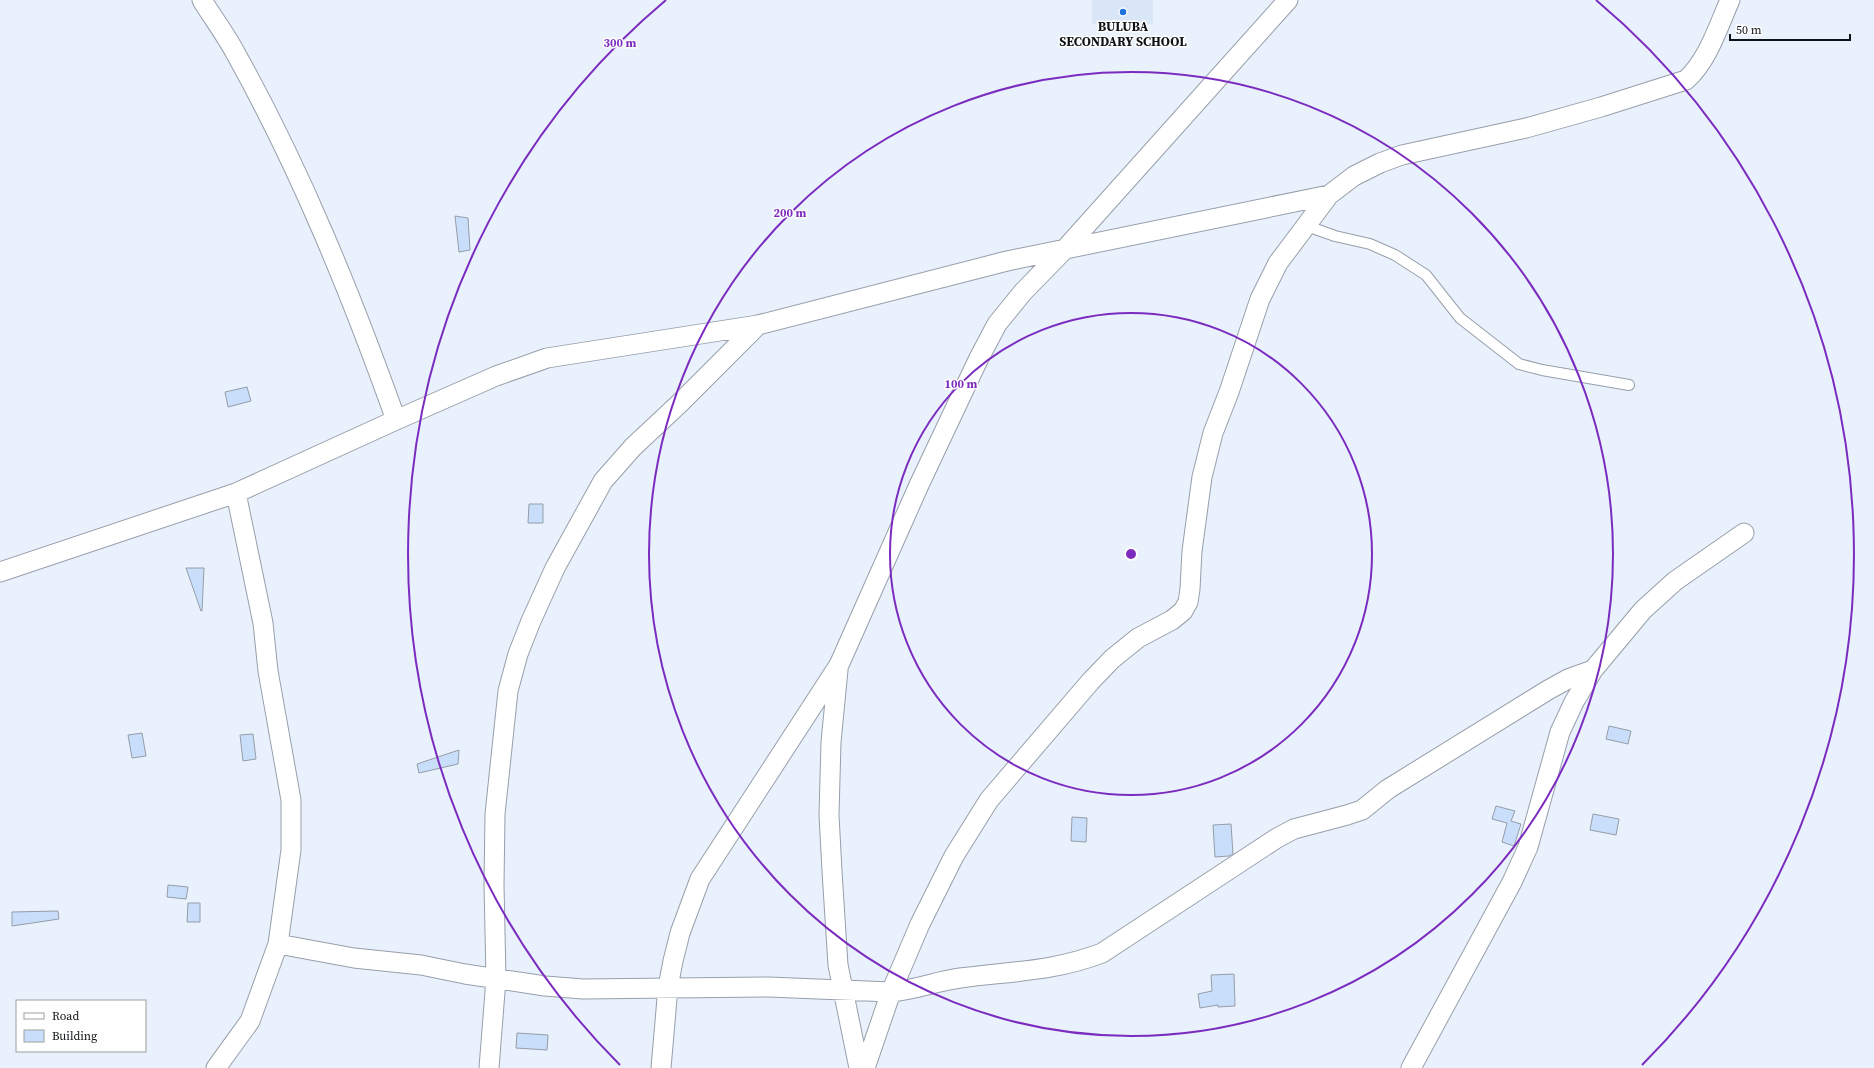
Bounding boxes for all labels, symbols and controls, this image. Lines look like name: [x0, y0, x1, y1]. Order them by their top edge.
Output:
marker: BULUBA SECONDARY SCHOOL: [1118, 7, 1128, 17]
scale bar: [1730, 16, 1850, 42]
place label: BULUBA SECONDARY SCHOOL: [1059, 18, 1187, 50]
text: 50 m: [1736, 22, 1762, 38]
text: 300 m: [604, 35, 637, 51]
text: 200 m: [774, 205, 807, 221]
text: 100 m: [945, 376, 978, 392]
centre of rings: [1124, 547, 1138, 561]
legend: [16, 1000, 146, 1052]
text: Road: [52, 1008, 79, 1024]
text: Building: [52, 1028, 97, 1044]

